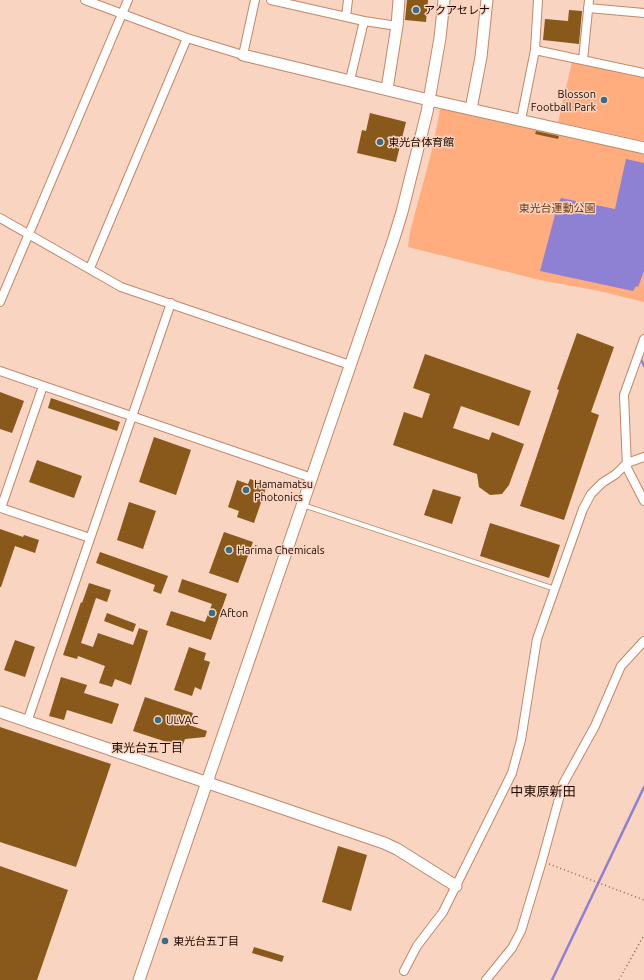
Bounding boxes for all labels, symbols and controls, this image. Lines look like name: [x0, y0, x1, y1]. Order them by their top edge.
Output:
place label: アクアセレナ: [424, 3, 490, 17]
marker: アクアセレナ: [411, 5, 421, 15]
place label: Blosson Football Park: [531, 87, 596, 113]
marker: Blosson Football Park: [599, 95, 609, 105]
place label: 東光台体育館: [388, 135, 454, 149]
marker: 東光台体育館: [375, 137, 385, 147]
park label: 東光台運動公園: [519, 201, 595, 215]
place label: Hamamatsu Photonics: [254, 477, 313, 503]
marker: Hamamatsu Photonics: [241, 485, 251, 495]
place label: Harima Chemicals: [237, 543, 324, 557]
marker: Harima Chemicals: [224, 545, 234, 555]
place label: Afton: [220, 606, 248, 620]
marker: Afton: [207, 608, 217, 618]
place label: ULVAC: [166, 713, 198, 727]
marker: ULVAC: [153, 715, 163, 725]
district label: 東光台五丁目: [111, 741, 183, 755]
district label: 中東原新田: [511, 784, 575, 800]
place label: 東光台五丁目: [173, 934, 239, 948]
marker: 東光台五丁目: [160, 936, 170, 946]

